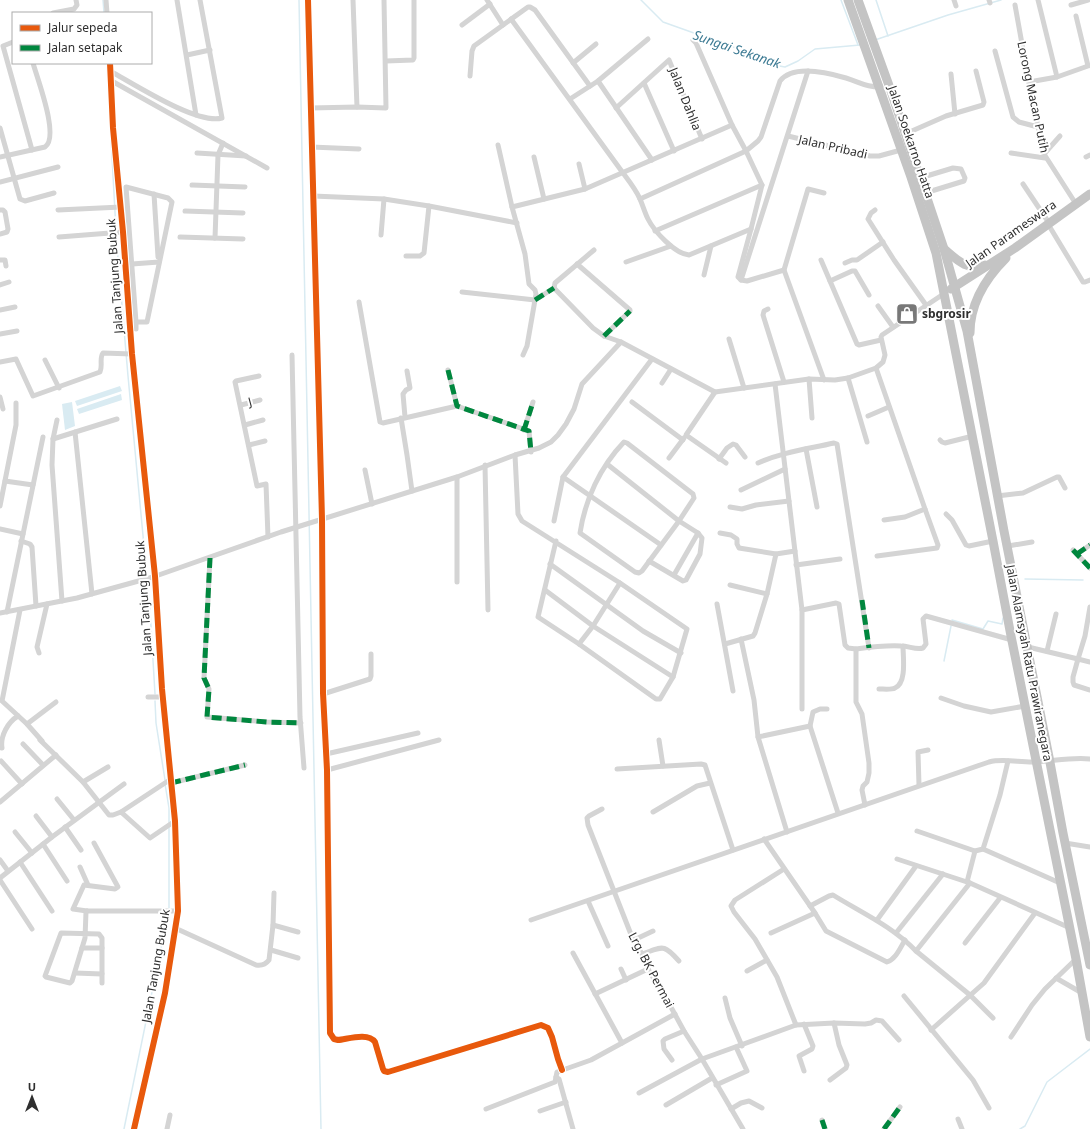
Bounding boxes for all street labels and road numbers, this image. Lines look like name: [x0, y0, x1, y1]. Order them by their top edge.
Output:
street label: Lorong Macan Putih: [1013, 40, 1054, 154]
street label: Jalan Dahlia: [665, 64, 706, 133]
street label: Jalan Soekarno Hatta: [884, 82, 939, 200]
street label: Jalan Pribadi: [796, 130, 869, 163]
street label: Jalan Parameswara: [961, 196, 1059, 272]
street label: Jalan Tanjung Bubuk: [102, 217, 127, 335]
street label: J: [245, 393, 254, 410]
street label: Jalan Tanjung Bubuk: [131, 539, 156, 657]
street label: Jalan Alamsyah Ratu Prawiranegara: [1002, 562, 1057, 763]
street label: Jalan Tanjung Bubuk: [137, 907, 174, 1025]
street label: Lrg. BK Permai: [624, 929, 678, 1011]

